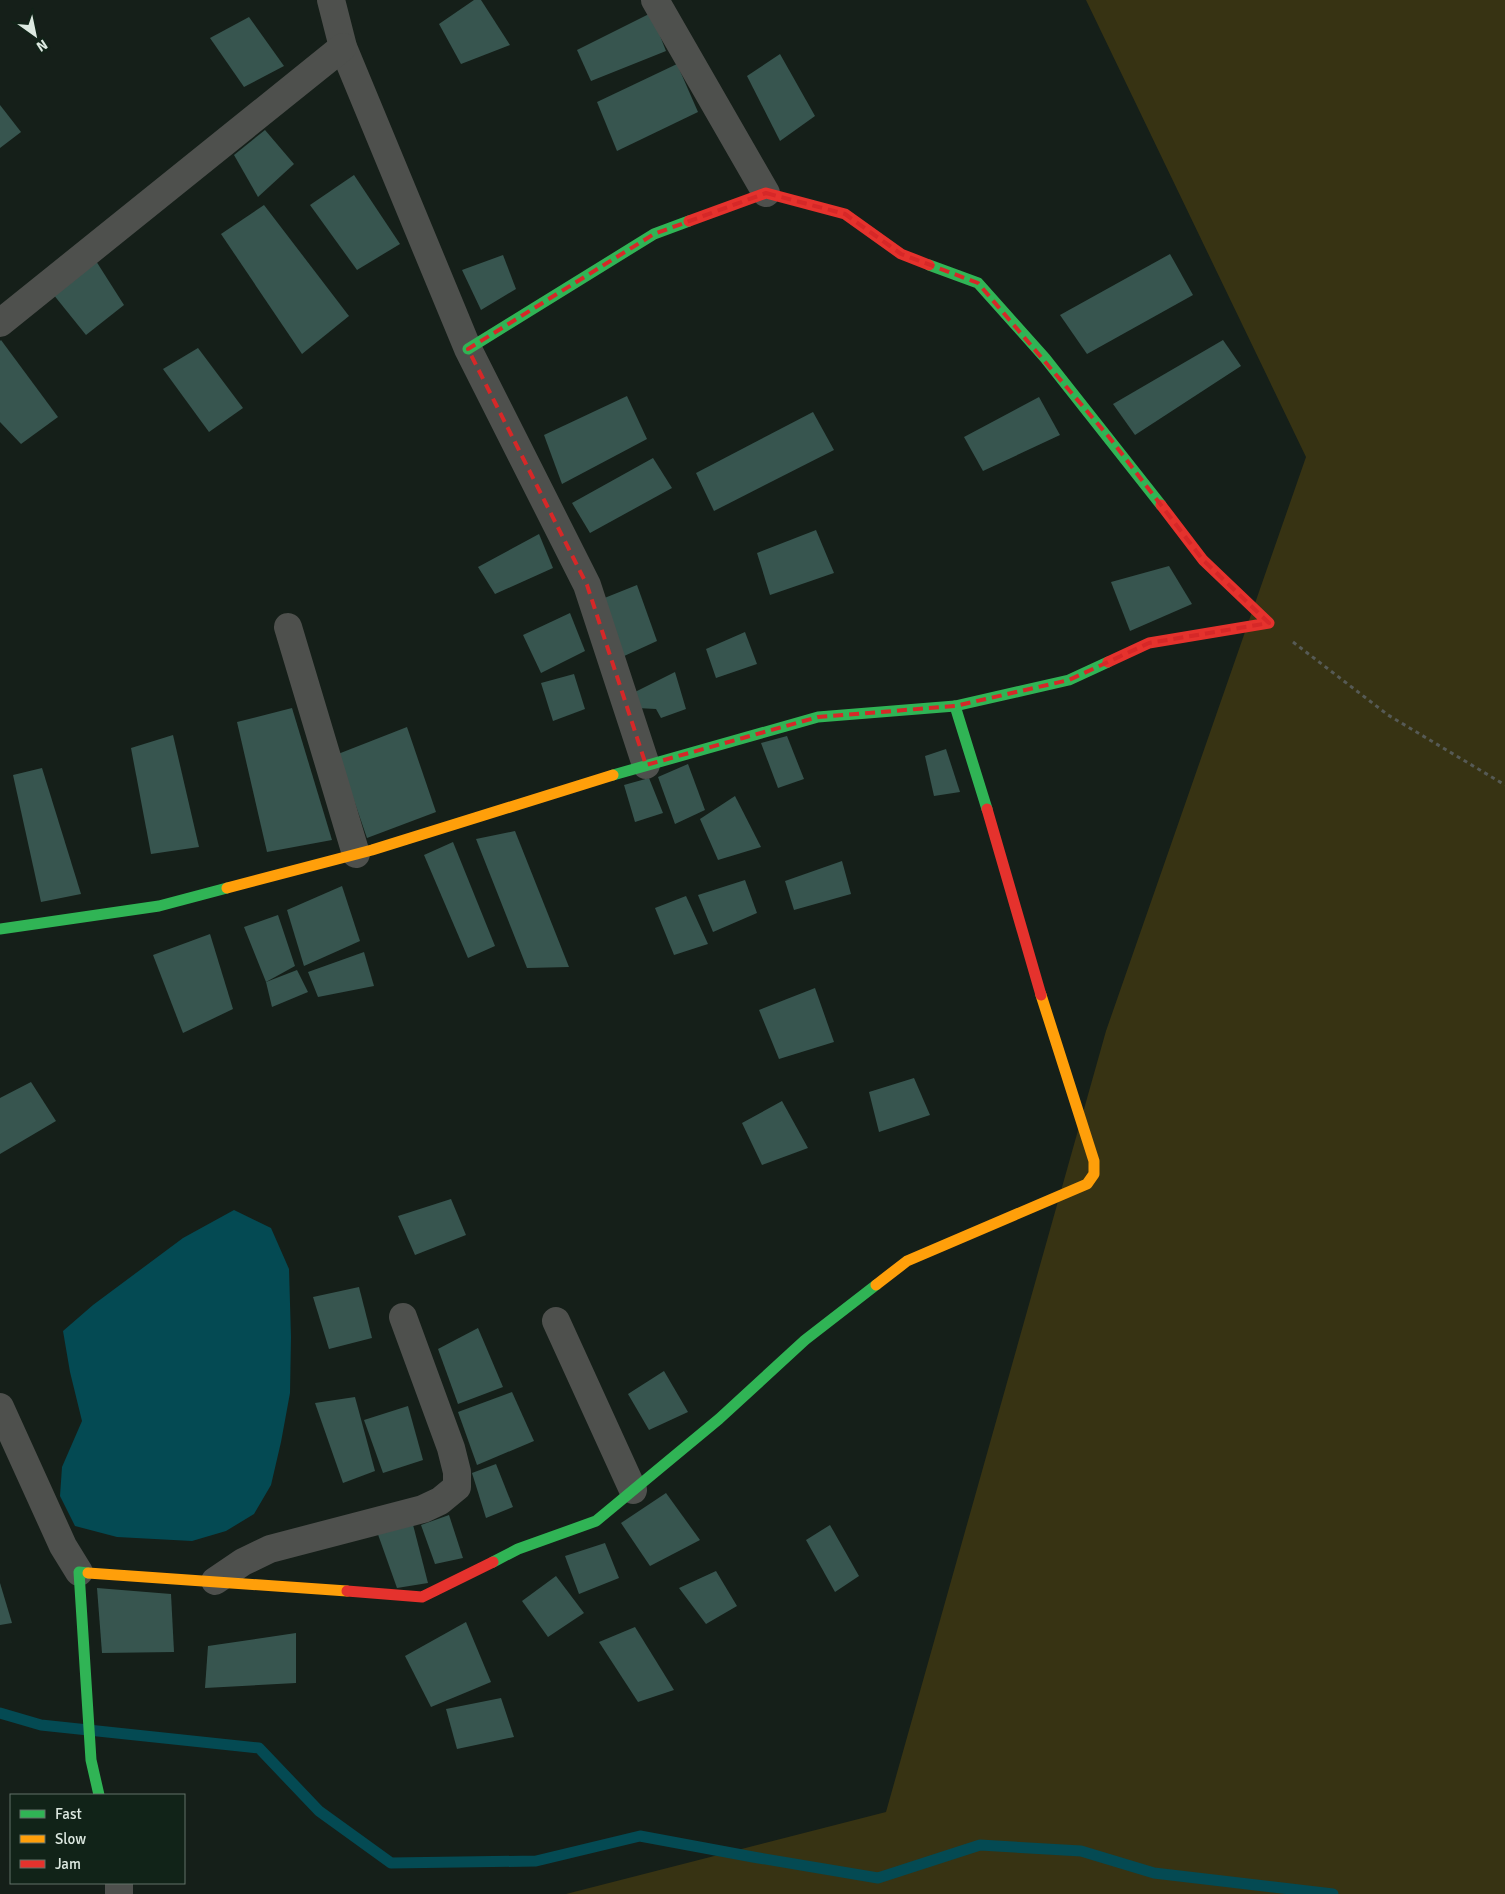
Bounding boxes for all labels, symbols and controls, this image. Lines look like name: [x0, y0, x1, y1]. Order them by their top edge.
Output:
north arrow: [10, 10, 60, 60]
text: N: [33, 36, 51, 55]
legend: [10, 1794, 185, 1884]
text: Fast: [55, 1805, 82, 1823]
text: Slow: [55, 1830, 86, 1848]
text: Jam: [55, 1855, 81, 1873]

